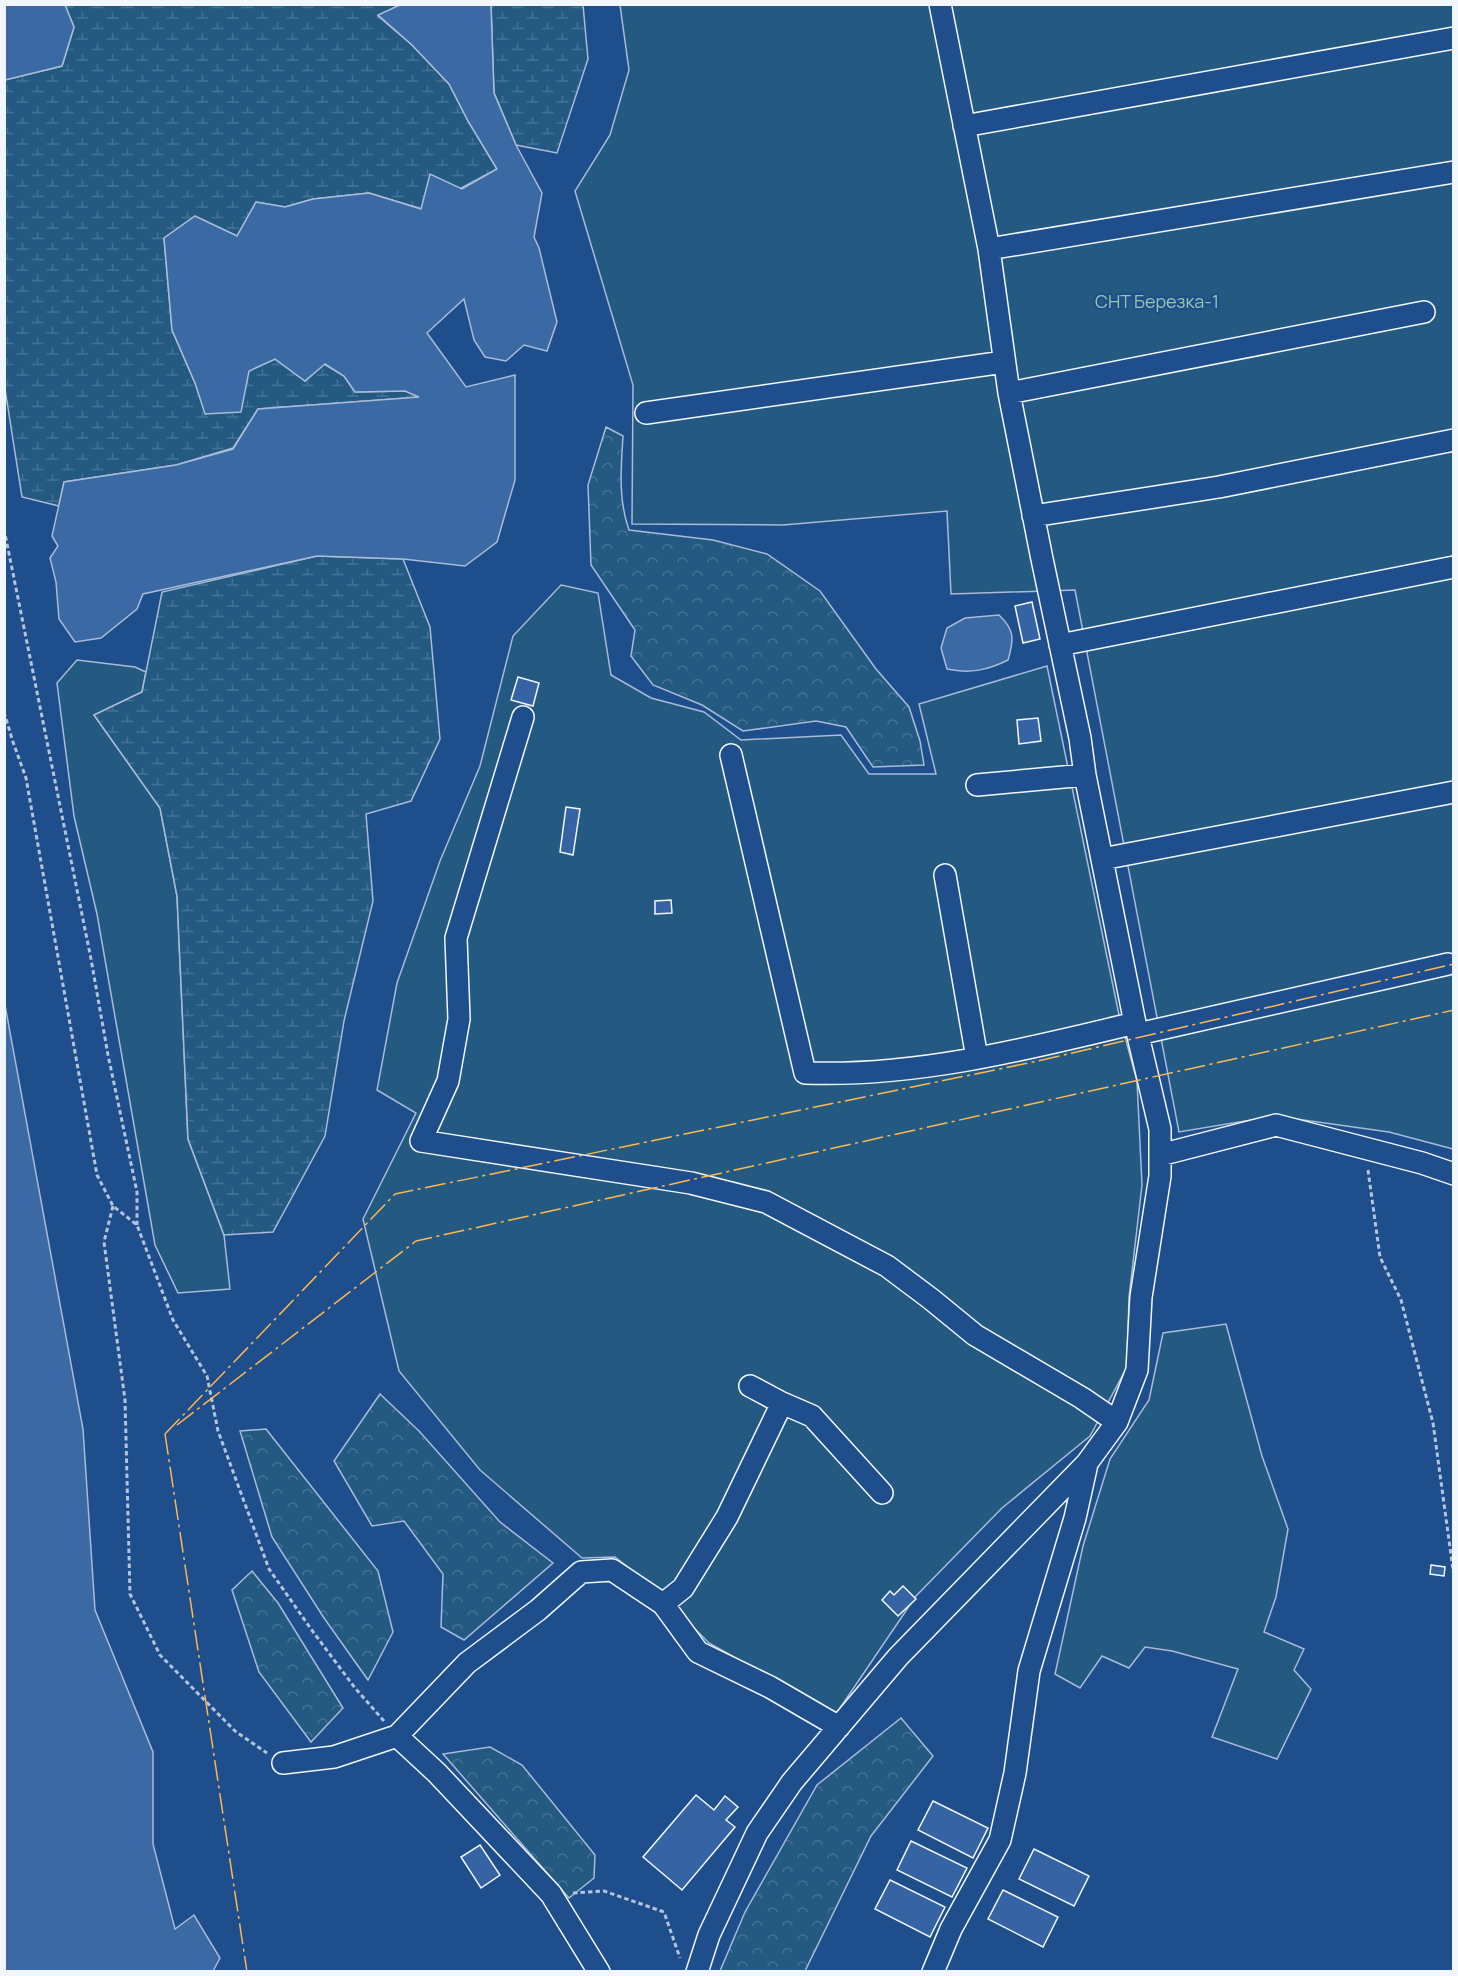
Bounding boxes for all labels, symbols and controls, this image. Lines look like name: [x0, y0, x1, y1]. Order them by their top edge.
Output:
park label: СНТ Березка-1: [1095, 289, 1219, 313]

